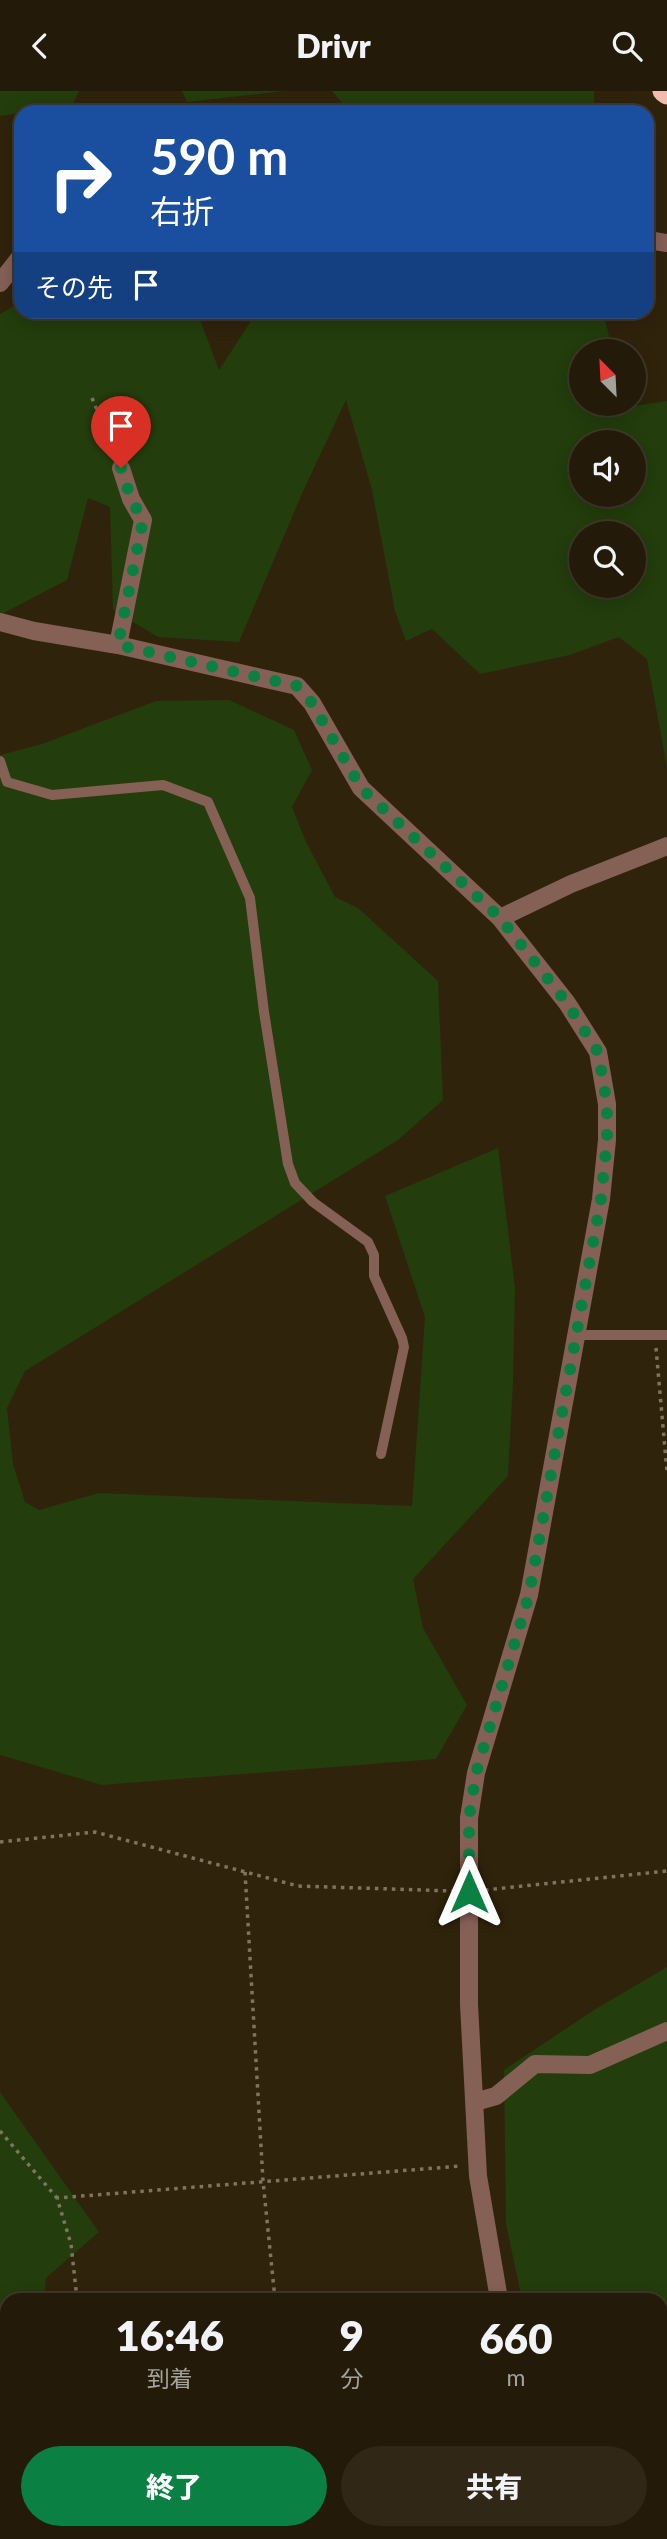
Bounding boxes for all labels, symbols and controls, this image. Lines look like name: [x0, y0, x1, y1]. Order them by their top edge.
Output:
text: Drivr: [296, 26, 371, 65]
icon: back: [21, 27, 59, 65]
icon: search: [608, 27, 646, 65]
text: 590 m: [150, 127, 288, 185]
icon: right: [35, 133, 126, 224]
text: 右折: [150, 191, 214, 230]
icon: arrive: [127, 266, 165, 304]
text: その先: [35, 271, 113, 303]
north arrow: [569, 339, 646, 417]
map controls: [569, 339, 646, 598]
pin: [91, 396, 151, 468]
icon: arrive: [102, 407, 140, 445]
button: sound: [569, 430, 646, 507]
button: search: [569, 521, 646, 598]
position arrow: [432, 1855, 506, 1929]
text: 16:46: [115, 2310, 224, 2360]
text: 9: [340, 2310, 364, 2360]
text: 660: [479, 2313, 553, 2363]
text: m: [506, 2363, 525, 2391]
text: 到着: [147, 2364, 193, 2392]
text: 分: [340, 2364, 363, 2392]
button: 終了: [21, 2446, 327, 2526]
button: 共有: [341, 2446, 647, 2526]

